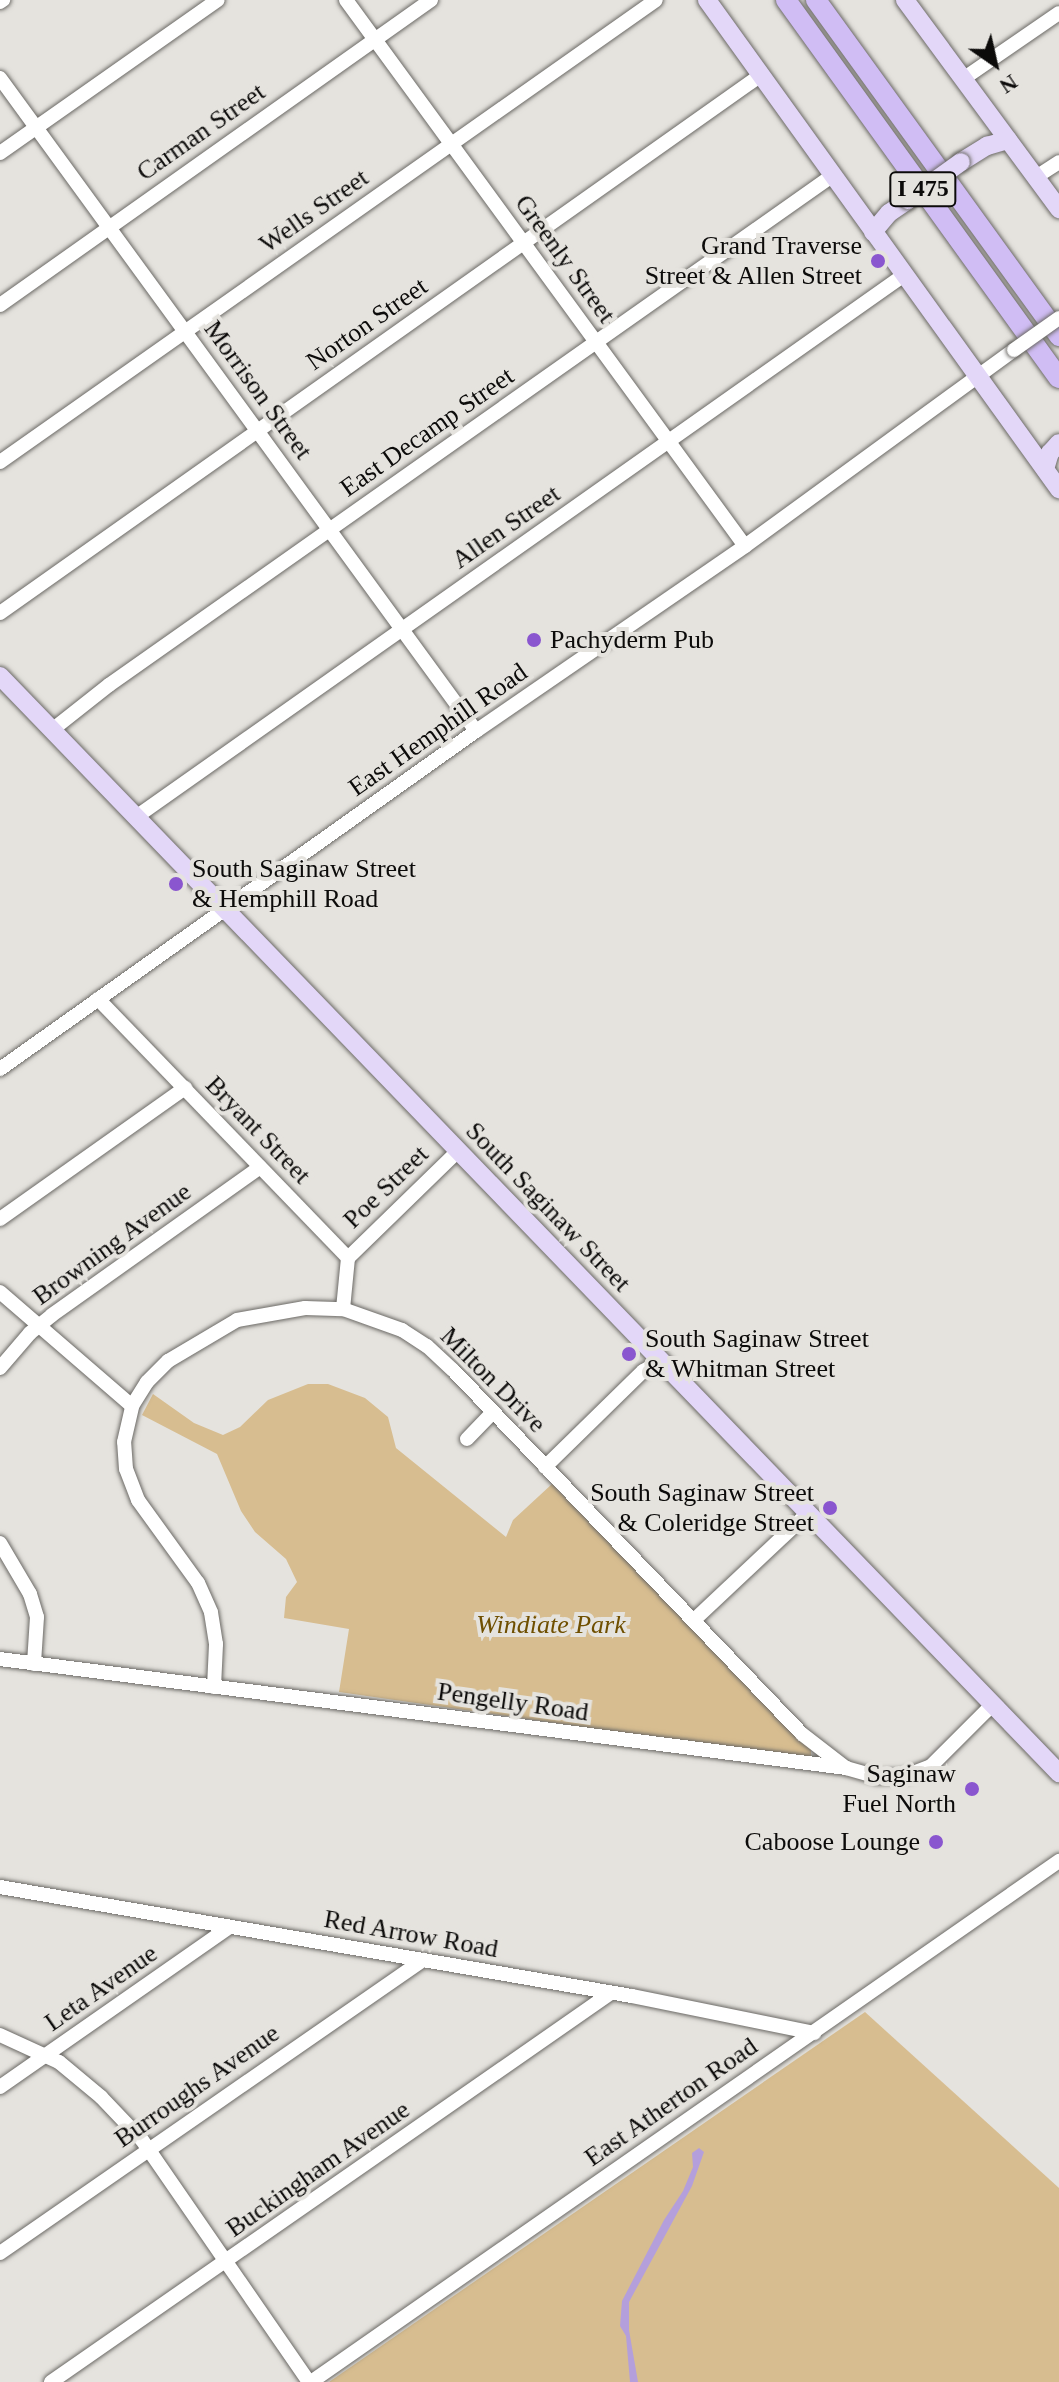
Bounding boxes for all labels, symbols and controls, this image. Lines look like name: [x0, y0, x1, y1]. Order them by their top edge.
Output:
north arrow: [955, 24, 1035, 104]
text: N: [995, 70, 1022, 99]
street label: Carman Street: [131, 76, 271, 188]
street label: Wells Street: [254, 162, 374, 260]
road number: I 475: [889, 169, 957, 209]
street label: Greenly Street: [508, 189, 622, 329]
place label: Grand Traverse Street & Allen Street: [643, 230, 862, 292]
marker: Grand Traverse Street & Allen Street: [869, 252, 887, 270]
street label: Norton Street: [300, 271, 434, 377]
street label: Morrison Street: [197, 315, 319, 465]
street label: East Decamp Street: [334, 360, 520, 504]
street label: Allen Street: [446, 478, 566, 576]
place label: Pachyderm Pub: [550, 624, 714, 656]
marker: Pachyderm Pub: [525, 631, 543, 649]
street label: East Hemphill Road: [343, 657, 533, 803]
place label: South Saginaw Street & Hemphill Road: [192, 853, 416, 914]
marker: South Saginaw Street & Hemphill Road: [167, 875, 185, 893]
street label: Bryant Street: [199, 1070, 317, 1190]
street label: South Saginaw Street: [459, 1116, 637, 1298]
street label: Poe Street: [337, 1139, 435, 1235]
street label: Browning Avenue: [26, 1176, 198, 1312]
street label: Milton Drive: [434, 1321, 552, 1439]
place label: South Saginaw Street & Whitman Street: [645, 1323, 869, 1384]
marker: South Saginaw Street & Whitman Street: [620, 1345, 638, 1363]
place label: South Saginaw Street & Coleridge Street: [590, 1477, 814, 1538]
marker: South Saginaw Street & Coleridge Street: [821, 1499, 839, 1517]
park label: Windiate Park: [476, 1609, 626, 1641]
street label: Pengelly Road: [435, 1676, 591, 1728]
place label: Saginaw Fuel North: [843, 1758, 956, 1820]
marker: Saginaw Fuel North: [963, 1780, 981, 1798]
place label: Caboose Lounge: [745, 1826, 920, 1858]
marker: Caboose Lounge: [927, 1833, 945, 1851]
street label: Red Arrow Road: [321, 1903, 501, 1965]
street label: Leta Avenue: [38, 1937, 164, 2039]
street label: Burroughs Avenue: [108, 2017, 286, 2155]
street label: East Atherton Road: [578, 2030, 764, 2174]
street label: Buckingham Avenue: [220, 2094, 416, 2244]

